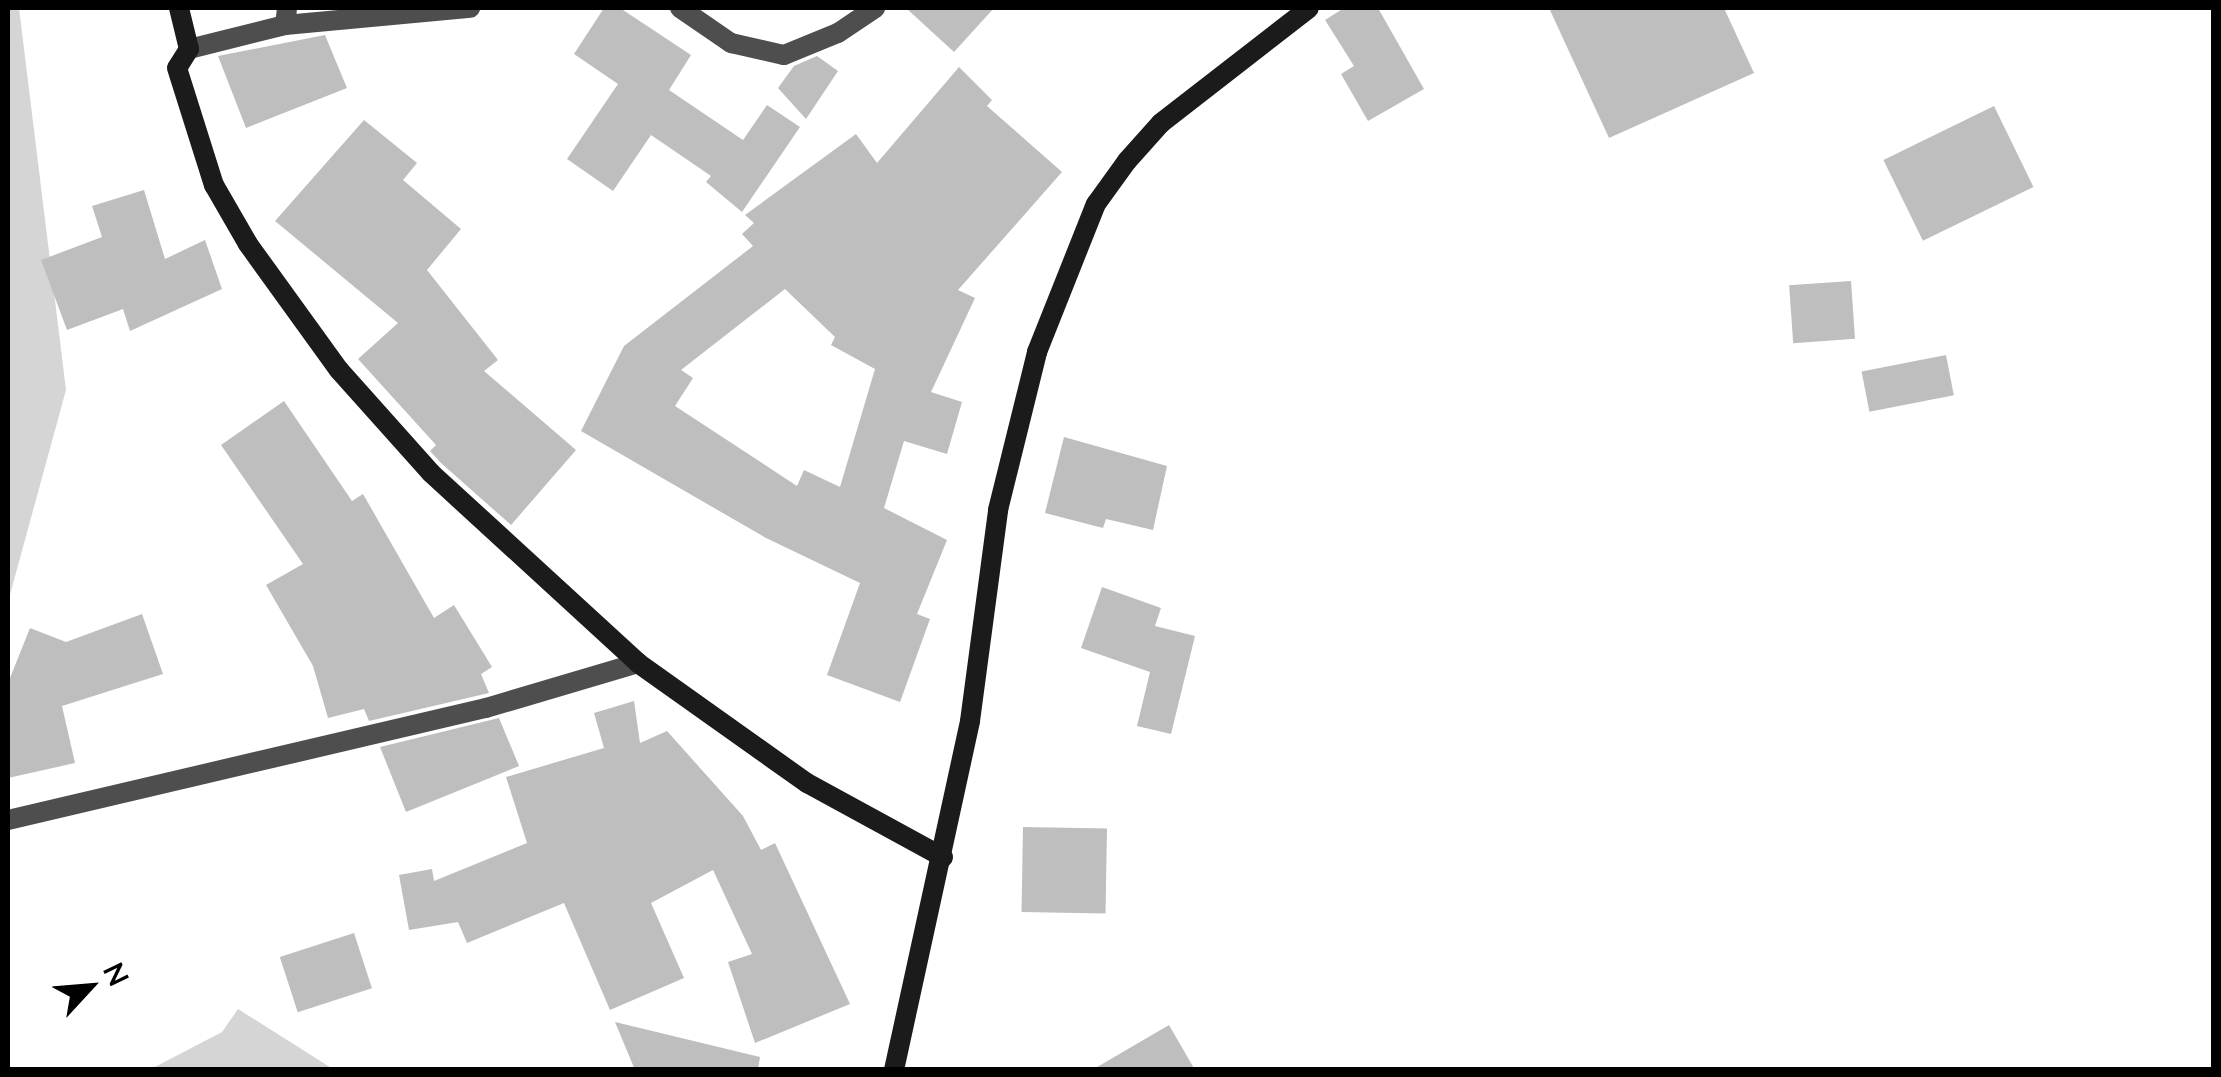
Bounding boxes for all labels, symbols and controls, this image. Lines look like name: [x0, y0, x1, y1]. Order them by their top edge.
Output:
north arrow: [40, 937, 140, 1037]
text: N: [97, 957, 137, 991]

